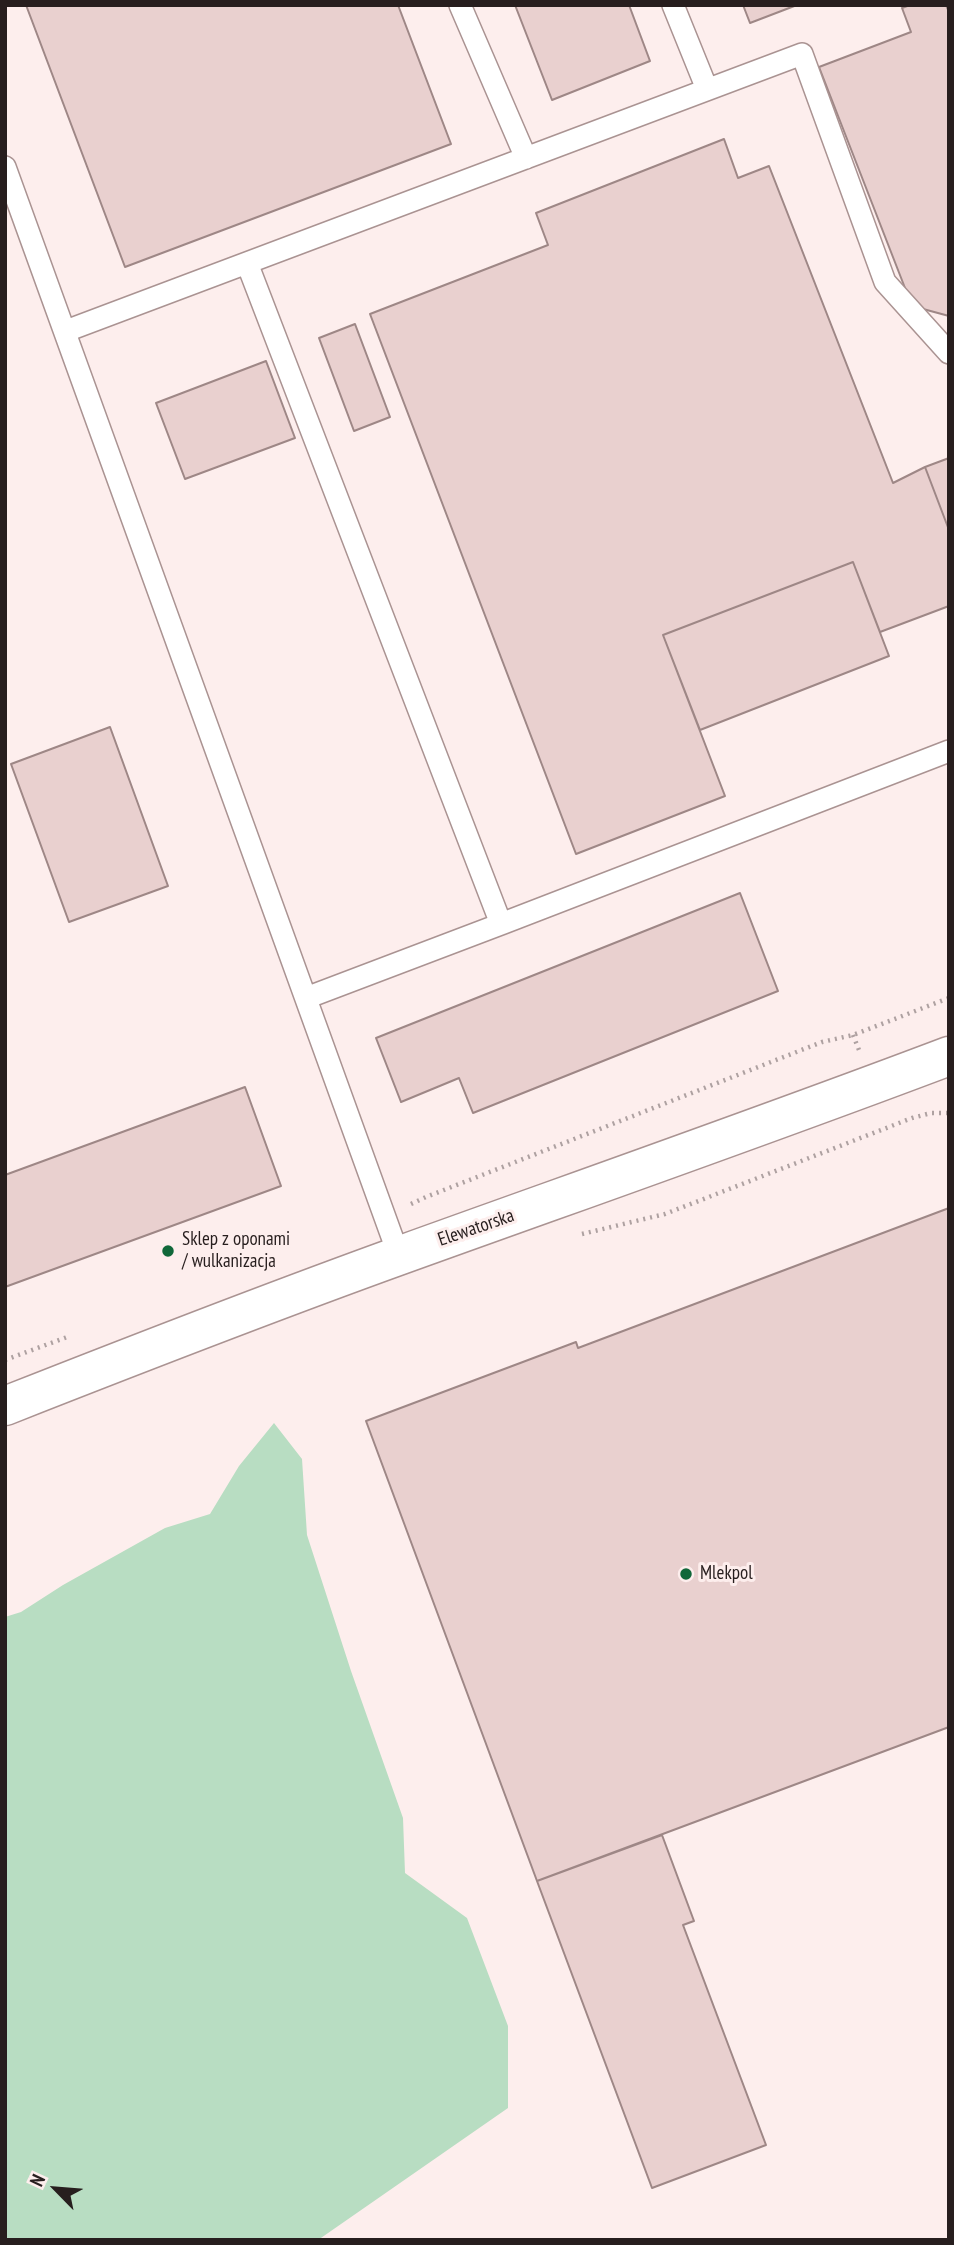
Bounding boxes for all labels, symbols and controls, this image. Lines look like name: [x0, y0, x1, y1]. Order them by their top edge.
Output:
street label: Elewatorska: [435, 1204, 517, 1252]
place label: Sklep z oponami / wulkanizacja: [182, 1229, 290, 1273]
marker: Sklep z oponami / wulkanizacja: [160, 1243, 176, 1259]
place label: Mlekpol: [700, 1563, 753, 1585]
marker: Mlekpol: [678, 1566, 694, 1582]
north arrow: [21, 2154, 91, 2224]
text: N: [24, 2170, 50, 2190]

